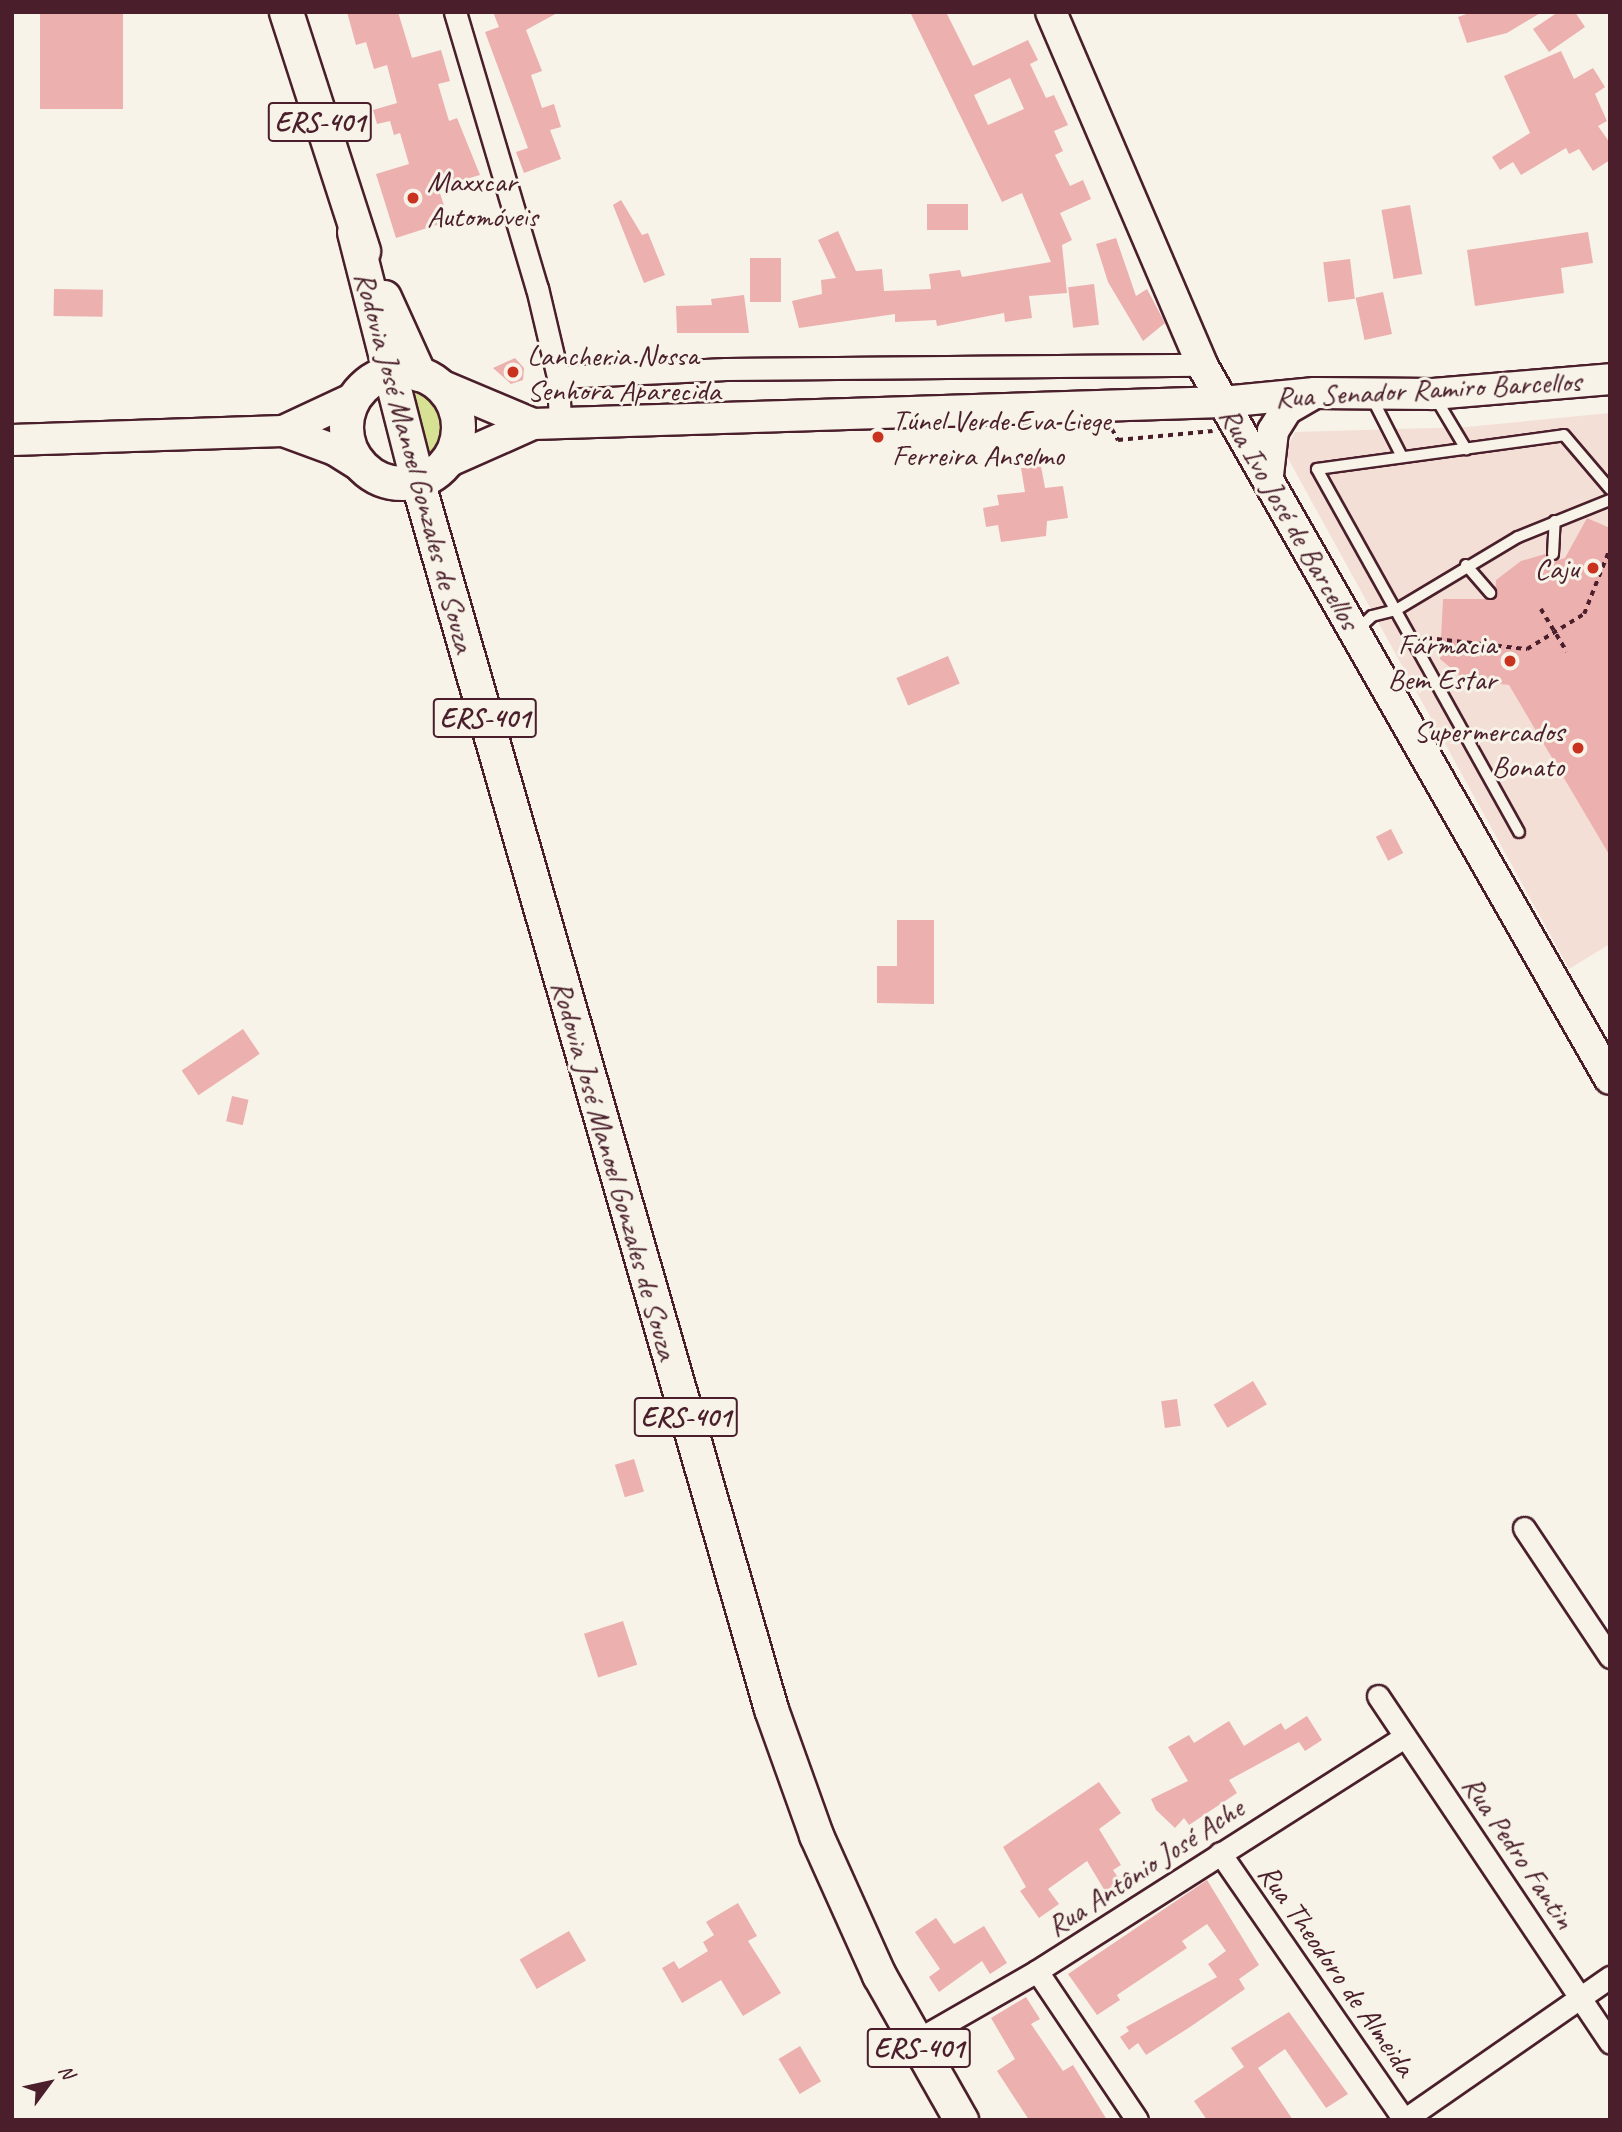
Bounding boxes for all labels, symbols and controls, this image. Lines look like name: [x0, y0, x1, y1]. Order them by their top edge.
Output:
road number: ERS-401: [268, 97, 372, 146]
place label: Maxxcar Automóveis: [427, 163, 538, 233]
marker: Maxxcar Automóveis: [405, 190, 421, 206]
street label: Rodovia José Manoel Gonzales de Souza: [347, 268, 483, 656]
place label: Lancheria Nossa Senhora Aparecida: [527, 337, 721, 408]
street label: Rua Senador Ramiro Barcellos: [1274, 363, 1582, 415]
marker: Lancheria Nossa Senhora Aparecida: [505, 364, 521, 380]
street label: Rua Ivo José de Barcellos: [1212, 400, 1368, 636]
place label: Túnel Verde Eva Liege Ferreira Anselmo: [892, 402, 1110, 472]
marker: Túnel Verde Eva Liege Ferreira Anselmo: [870, 429, 886, 445]
place label: Caju: [1535, 550, 1579, 586]
marker: Caju: [1585, 560, 1601, 576]
place label: Fármacia Bem Estar: [1387, 626, 1496, 696]
marker: Fármacia Bem Estar: [1502, 653, 1518, 669]
road number: ERS-401: [433, 694, 538, 742]
place label: Supermercados Bonato: [1413, 713, 1564, 784]
marker: Supermercados Bonato: [1570, 740, 1586, 756]
street label: Rodovia José Manoel Gonzales de Souza: [544, 977, 686, 1363]
road number: ERS-401: [634, 1392, 738, 1442]
street label: Rua Pedro Fantin: [1454, 1768, 1584, 1936]
street label: Rua Antônio José Ache: [1040, 1790, 1250, 1944]
street label: Rua Theodoro de Almeida: [1250, 1856, 1424, 2084]
road number: ERS-401: [866, 2024, 972, 2072]
north arrow: [14, 2048, 84, 2118]
text: N: [53, 2060, 80, 2083]

